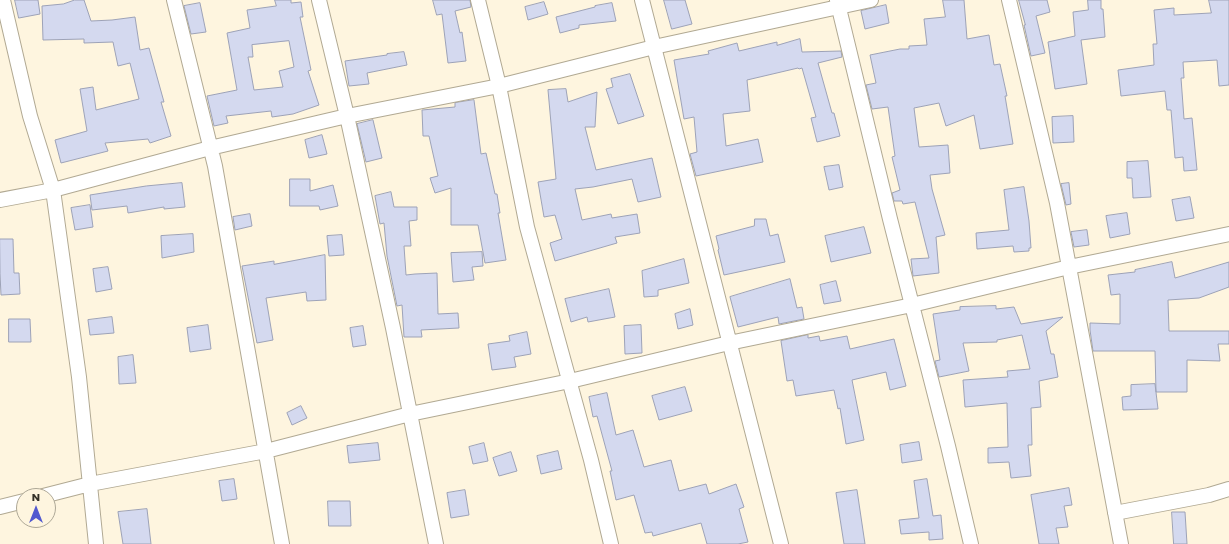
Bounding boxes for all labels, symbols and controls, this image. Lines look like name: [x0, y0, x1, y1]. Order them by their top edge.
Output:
north arrow: [16, 488, 56, 528]
text: N: [32, 489, 40, 505]

